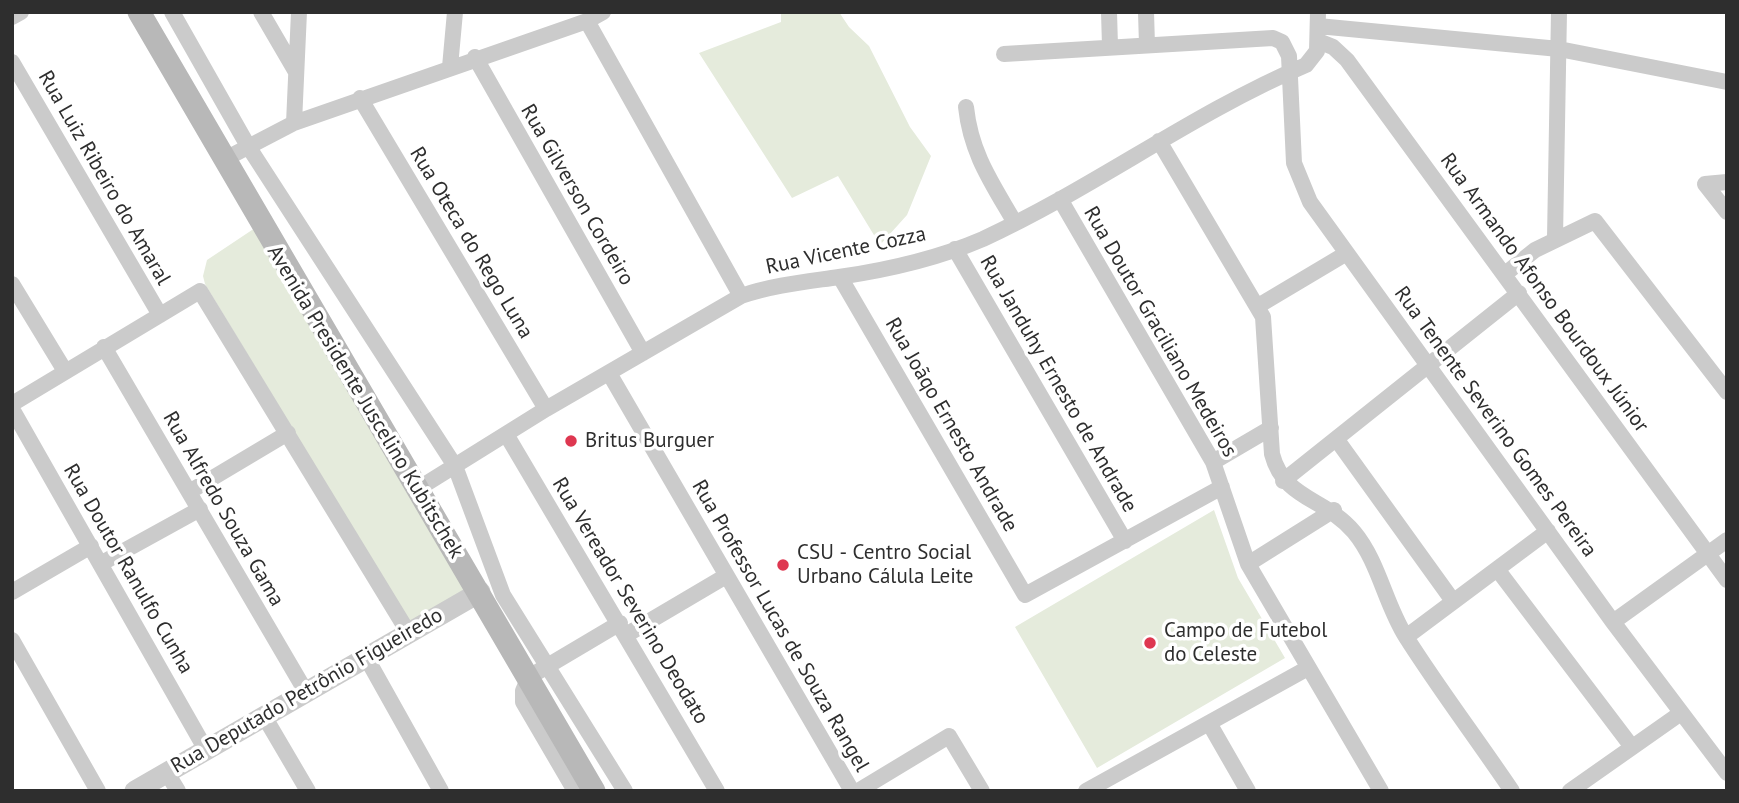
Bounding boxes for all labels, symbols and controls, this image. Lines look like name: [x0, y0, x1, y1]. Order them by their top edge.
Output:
street label: Rua Luiz Ribeiro do Amaral: [32, 66, 176, 290]
street label: Rua Gilverson Cordeiro: [515, 100, 639, 290]
street label: Rua Oteca do Rego Luna: [404, 143, 538, 343]
street label: Rua Armando Afonso Bourdoux Júnior: [1434, 149, 1654, 437]
street label: Rua Doutor Graciliano Medeiros: [1078, 202, 1242, 462]
street label: Rua Vicente Cozza: [764, 222, 928, 280]
street label: Avenida Presidente Juscelino Kubitschek: [261, 241, 469, 563]
street label: Rua Janduhy Ernesto de Andrade: [974, 251, 1142, 517]
street label: Rua Tenente Severino Gomes Pereira: [1388, 282, 1602, 562]
street label: Rua Joãqo Ernesto Andrade: [879, 313, 1023, 537]
street label: Rua Alfredo Souza Gama: [157, 407, 289, 611]
place label: Britus Burguer: [585, 428, 714, 454]
marker: Britus Burguer: [563, 433, 579, 449]
street label: Rua Doutor Ranulfo Cunha: [58, 460, 198, 678]
street label: Rua Vereador Severino Deodato: [546, 473, 714, 729]
street label: Rua Professor Lucas de Souza Rangel: [686, 476, 874, 776]
place label: CSU - Centro Social Urbano Cálula Leite: [797, 540, 973, 590]
marker: CSU - Centro Social Urbano Cálula Leite: [775, 557, 791, 573]
street label: Rua Deputado Petrônio Figueiredo: [167, 603, 447, 779]
place label: Campo de Futebol do Celeste: [1164, 618, 1327, 668]
marker: Campo de Futebol do Celeste: [1142, 635, 1158, 651]

